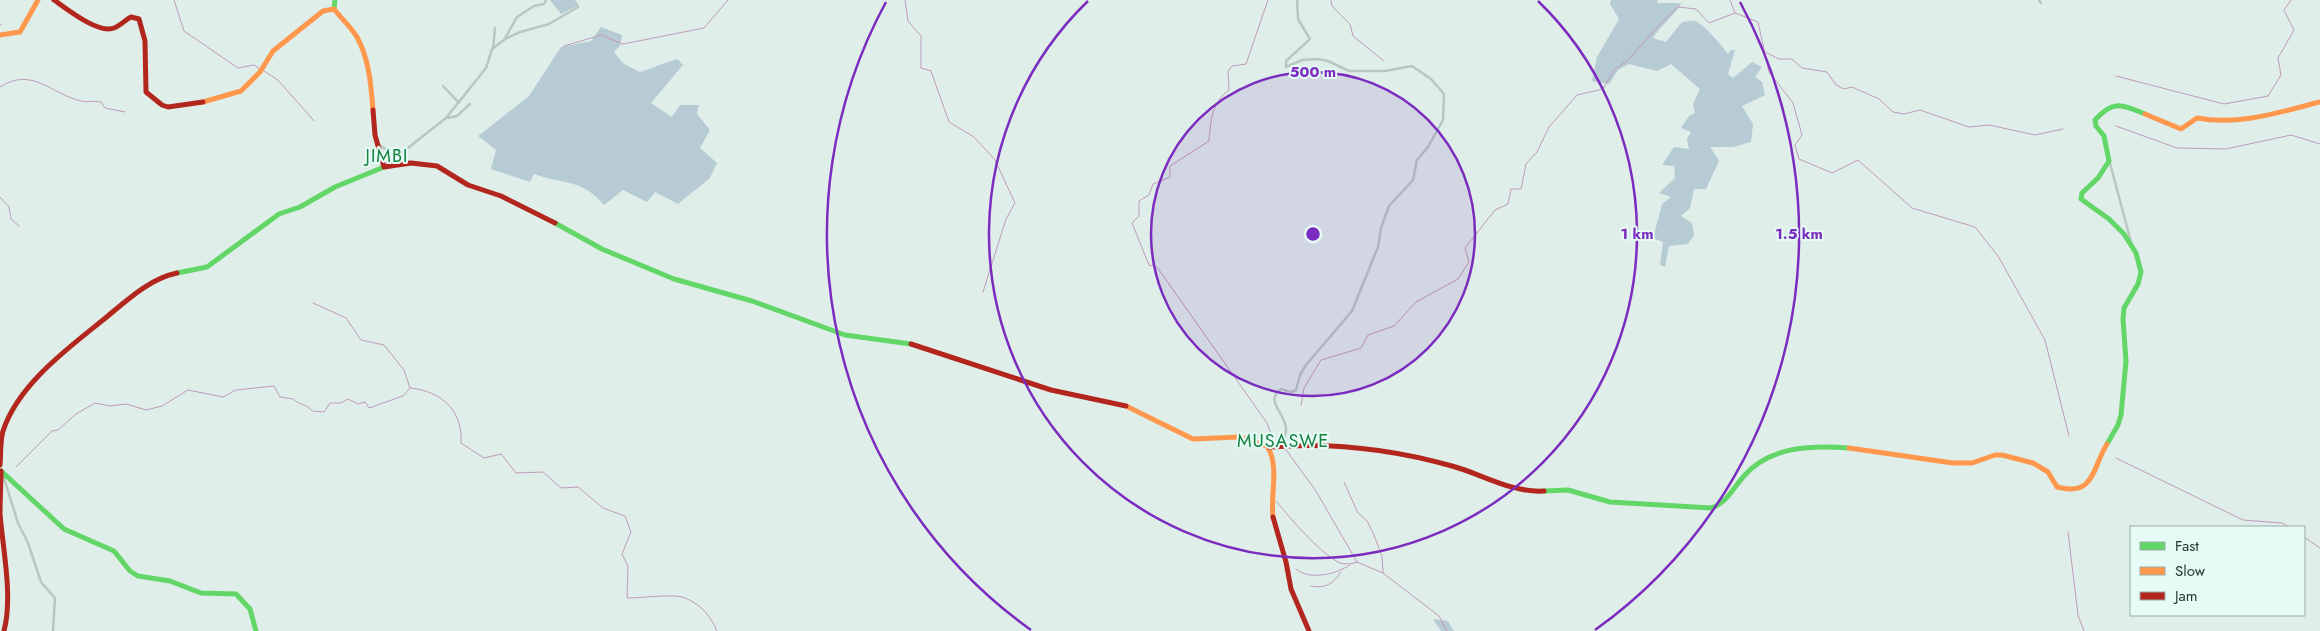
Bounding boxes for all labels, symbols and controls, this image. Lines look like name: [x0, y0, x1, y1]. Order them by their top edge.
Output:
text: 500 m: [1290, 61, 1336, 83]
district label: JIMBI: [364, 143, 408, 169]
text: 1 km: [1620, 223, 1654, 245]
text: 1.5 km: [1775, 223, 1823, 245]
centre of rings: [1304, 225, 1322, 243]
district label: MUSASWE: [1237, 428, 1329, 454]
legend: [2130, 526, 2305, 616]
text: Fast: [2175, 535, 2199, 557]
text: Slow: [2175, 560, 2206, 582]
text: Jam: [2173, 585, 2198, 607]

